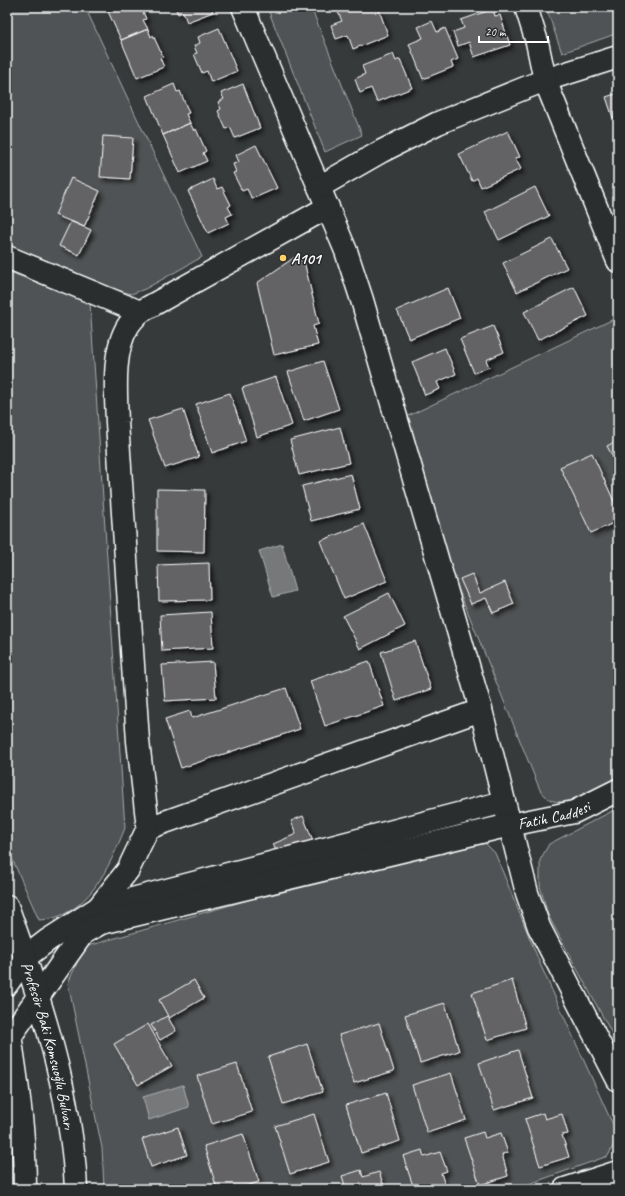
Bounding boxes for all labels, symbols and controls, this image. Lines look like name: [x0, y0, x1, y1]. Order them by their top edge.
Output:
scale bar: [479, 18, 548, 44]
text: 20 m: [485, 24, 507, 40]
place label: A101: [291, 249, 323, 269]
marker: A101: [278, 253, 288, 263]
street label: Fatih Caddesi: [516, 796, 595, 834]
street label: Profesör Baki Komsuoğlu Bulvarı: [16, 960, 79, 1132]

